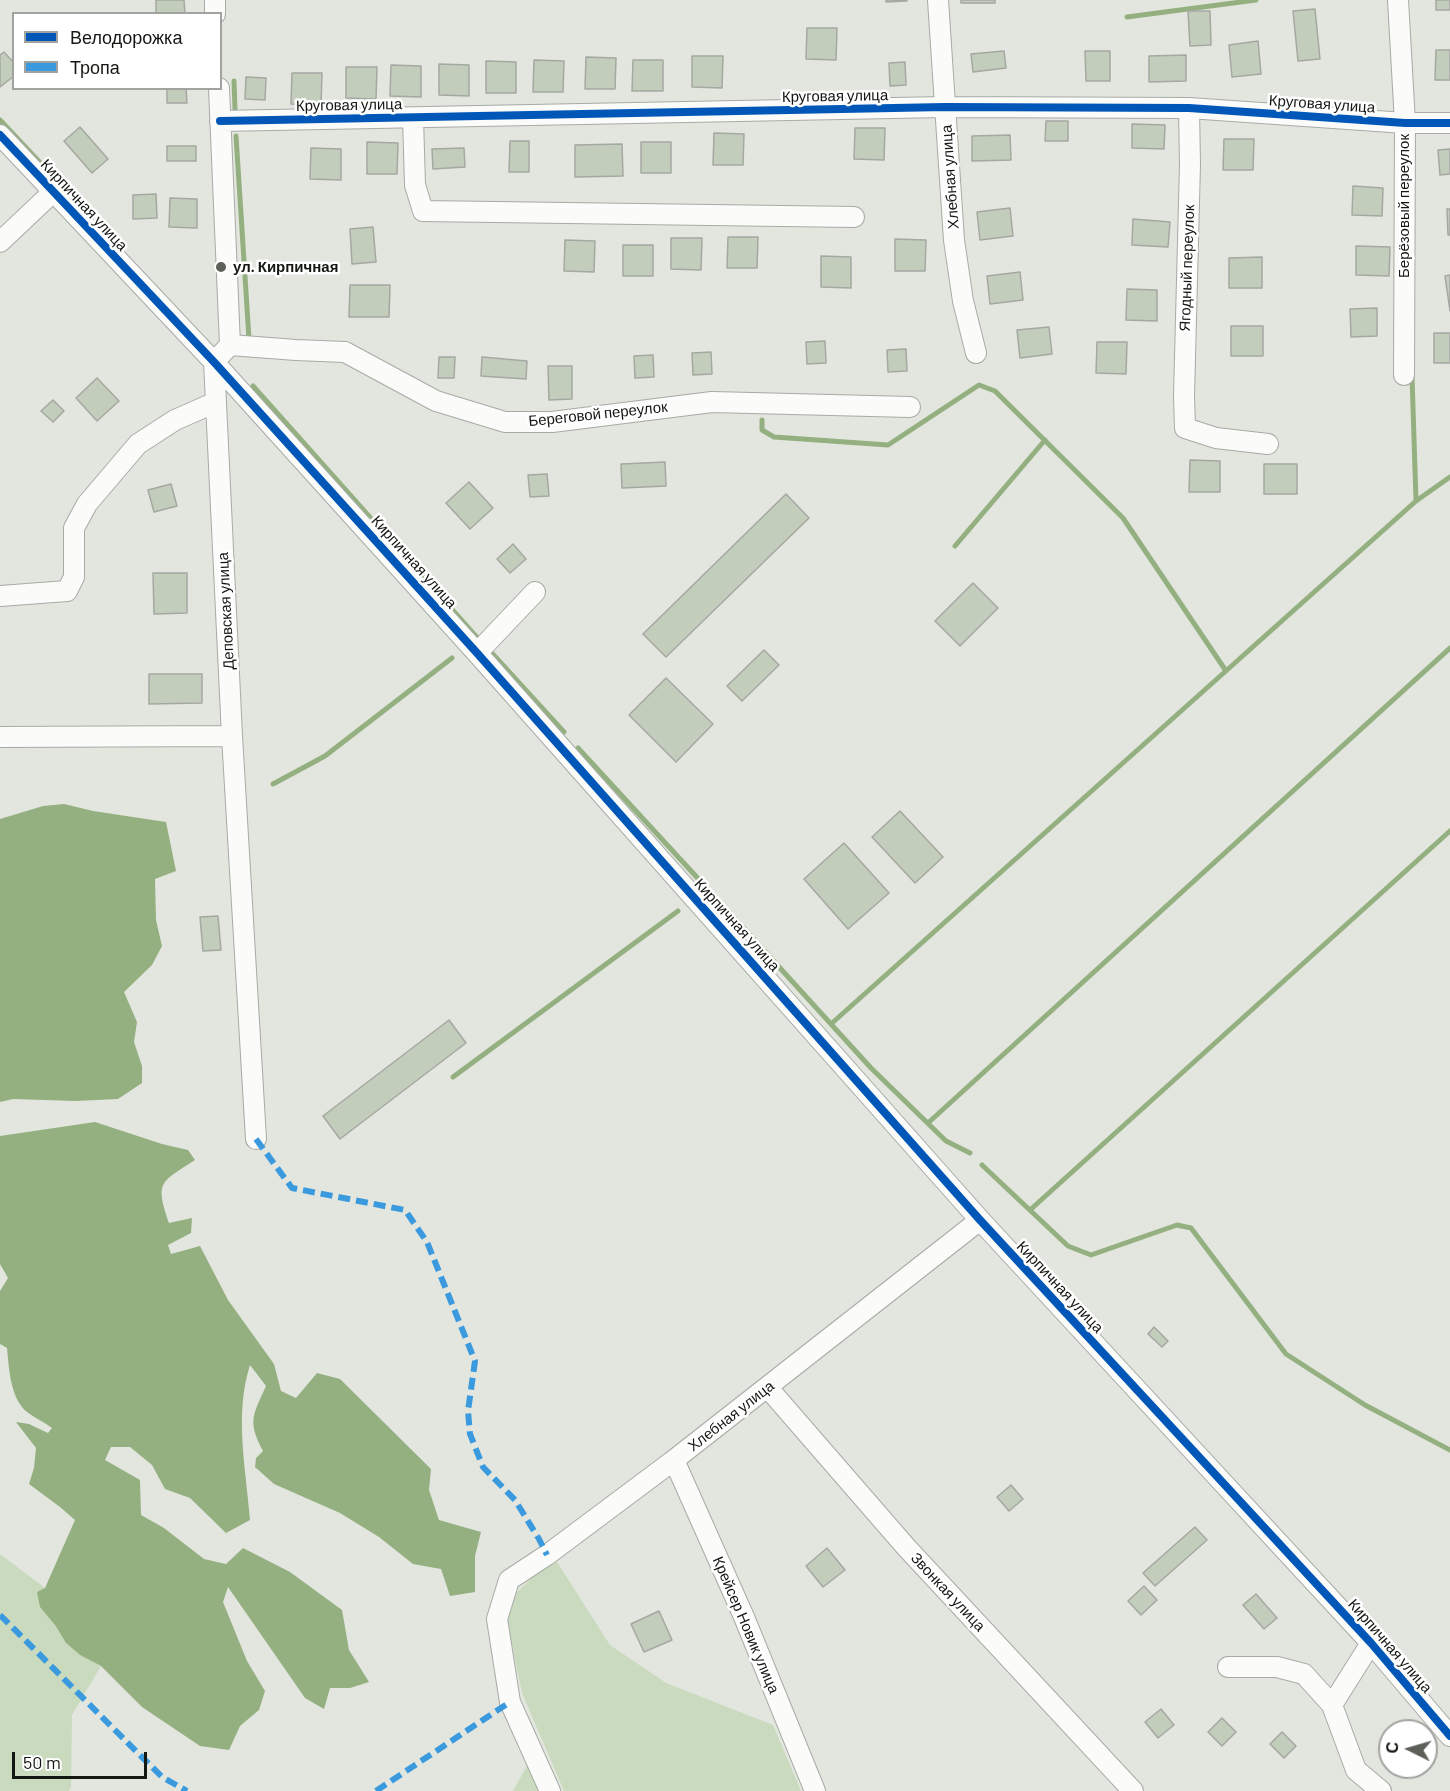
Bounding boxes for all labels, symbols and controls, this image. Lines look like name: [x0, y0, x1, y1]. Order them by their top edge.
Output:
legend: [12, 12, 222, 90]
text: Велодорожка: [70, 26, 182, 48]
text: Тропа: [70, 56, 120, 78]
street label: Круговая улица: [782, 86, 888, 106]
street label: Круговая улица: [1268, 91, 1376, 117]
street label: Круговая улица: [296, 95, 402, 115]
street label: Хлебная улица: [937, 124, 963, 230]
street label: Берёзовый переулок: [1395, 134, 1413, 278]
street label: Кирпичная улица: [37, 155, 131, 255]
street label: Ягодный переулок: [1176, 204, 1198, 332]
place label: ул. Кирпичная: [233, 258, 338, 276]
marker: ул. Кирпичная: [214, 260, 228, 274]
street label: Береговой переулок: [528, 398, 668, 430]
street label: Кирпичная улица: [368, 512, 460, 612]
street label: Деповская улица: [214, 552, 238, 670]
street label: Кирпичная улица: [691, 875, 783, 975]
street label: Кирпичная улица: [1013, 1237, 1107, 1337]
street label: Хлебная улица: [684, 1377, 778, 1455]
street label: Звонкая улица: [907, 1549, 989, 1635]
street label: Крейсер Новик улица: [709, 1554, 783, 1696]
street label: Кирпичная улица: [1344, 1595, 1436, 1697]
north arrow: [1378, 1719, 1438, 1779]
scale bar: [15, 1740, 150, 1778]
text: С: [1382, 1741, 1402, 1754]
text: 50 m: [23, 1751, 61, 1773]

